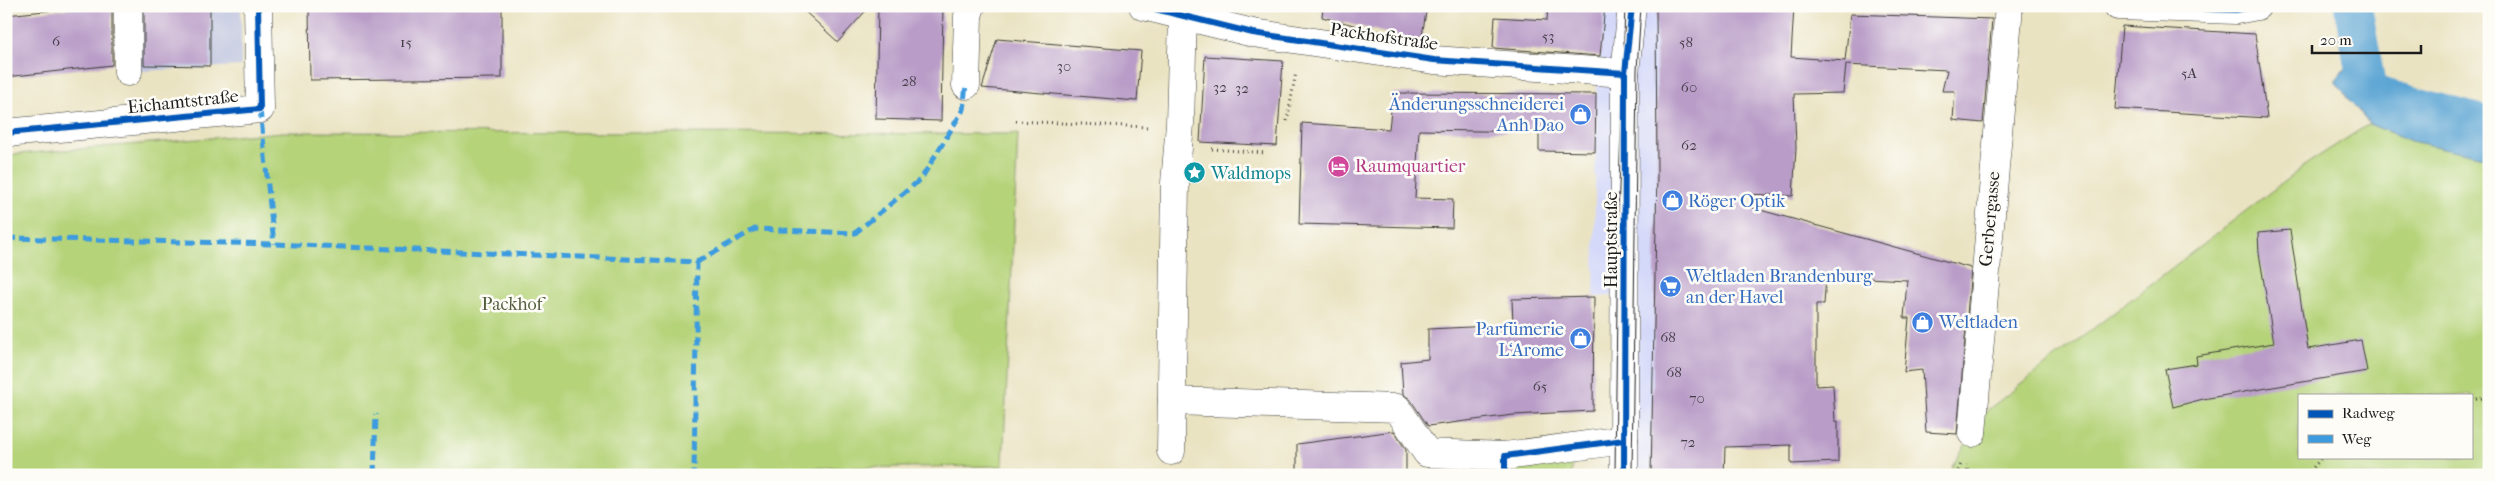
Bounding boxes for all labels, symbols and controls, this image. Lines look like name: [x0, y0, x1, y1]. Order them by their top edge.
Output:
street label: Packhofstraße: [1329, 19, 1439, 55]
scale bar: [2312, 22, 2421, 54]
house number: 53: [1542, 27, 1554, 45]
text: 20 m: [2320, 31, 2352, 49]
house number: 6: [52, 32, 61, 50]
house number: 15: [400, 33, 412, 51]
house number: 58: [1679, 33, 1693, 51]
house number: 30: [1057, 57, 1071, 75]
house number: 5A: [2181, 64, 2197, 82]
house number: 28: [901, 72, 917, 90]
house number: 32: [1213, 78, 1227, 96]
house number: 60: [1681, 78, 1697, 96]
house number: 32: [1235, 79, 1249, 97]
street label: Eichamtstraße: [126, 86, 240, 118]
place label: Änderungsschneiderei Anh Dao: [1388, 93, 1565, 136]
shop icon: Änderungsschneiderei Anh Dao: [1568, 102, 1592, 126]
house number: 62: [1681, 136, 1697, 154]
hotel icon: Raumquartier: [1327, 154, 1351, 178]
place label: Raumquartier: [1355, 156, 1466, 177]
place icon: Waldmops: [1183, 161, 1207, 185]
place label: Waldmops: [1210, 163, 1291, 184]
street label: Gerbergasse: [1975, 170, 2005, 267]
shop icon: Röger Optik: [1660, 189, 1684, 213]
place label: Röger Optik: [1688, 191, 1786, 212]
street label: Hauptstraße: [1601, 192, 1622, 288]
place label: Weltladen Brandenburg an der Havel: [1685, 266, 1873, 308]
supermarket icon: Weltladen Brandenburg an der Havel: [1658, 274, 1682, 298]
park label: Packhof: [481, 294, 547, 315]
shop icon: Weltladen: [1911, 310, 1935, 334]
place label: Weltladen: [1938, 312, 2019, 333]
place label: Parfümerie L‘Arome: [1476, 319, 1564, 361]
shop icon: Parfümerie L‘Arome: [1568, 327, 1592, 351]
house number: 68: [1660, 328, 1676, 346]
house number: 68: [1666, 363, 1682, 381]
house number: 65: [1533, 377, 1547, 395]
house number: 70: [1689, 389, 1705, 407]
legend: [2298, 394, 2472, 458]
text: Radweg: [2342, 404, 2395, 422]
text: Weg: [2341, 430, 2372, 448]
house number: 72: [1681, 433, 1696, 451]

